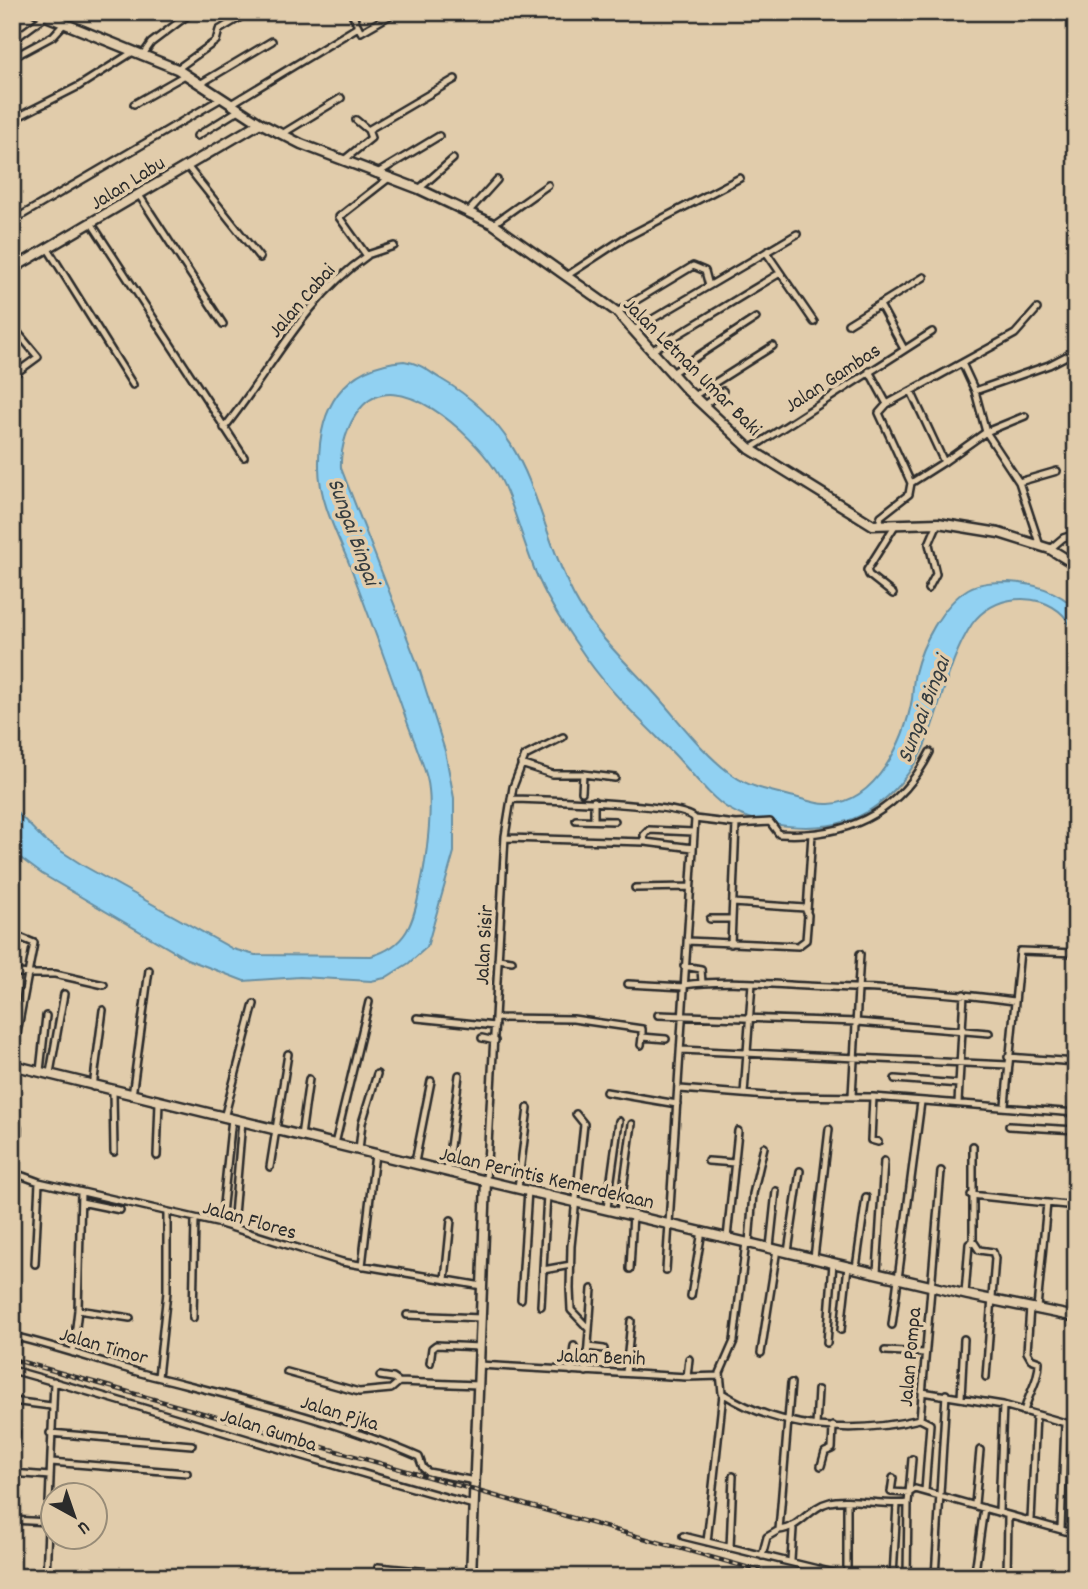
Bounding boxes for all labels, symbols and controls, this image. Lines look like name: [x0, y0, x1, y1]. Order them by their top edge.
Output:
street label: Jalan Labu: [85, 150, 172, 219]
street label: Jalan Cabai: [262, 258, 344, 346]
street label: Jalan Letnan Umar Baki: [615, 292, 767, 445]
street label: Jalan Gambas: [780, 337, 888, 422]
water label: Sungai Bingai: [317, 474, 388, 594]
water label: Sungai Bingai: [890, 649, 962, 768]
street label: Jalan Sisir: [469, 904, 503, 986]
street label: Jalan Perintis Kemerdekaan: [436, 1141, 657, 1219]
street label: Jalan Flores: [199, 1194, 300, 1250]
street label: Jalan Pompa: [893, 1305, 931, 1408]
street label: Jalan Timor: [55, 1321, 151, 1375]
street label: Jalan Benih: [556, 1342, 646, 1376]
street label: Jalan Pjka: [296, 1389, 383, 1441]
street label: Jalan Gumba: [216, 1402, 321, 1462]
north arrow: [38, 1480, 108, 1550]
text: U: [70, 1513, 95, 1540]

